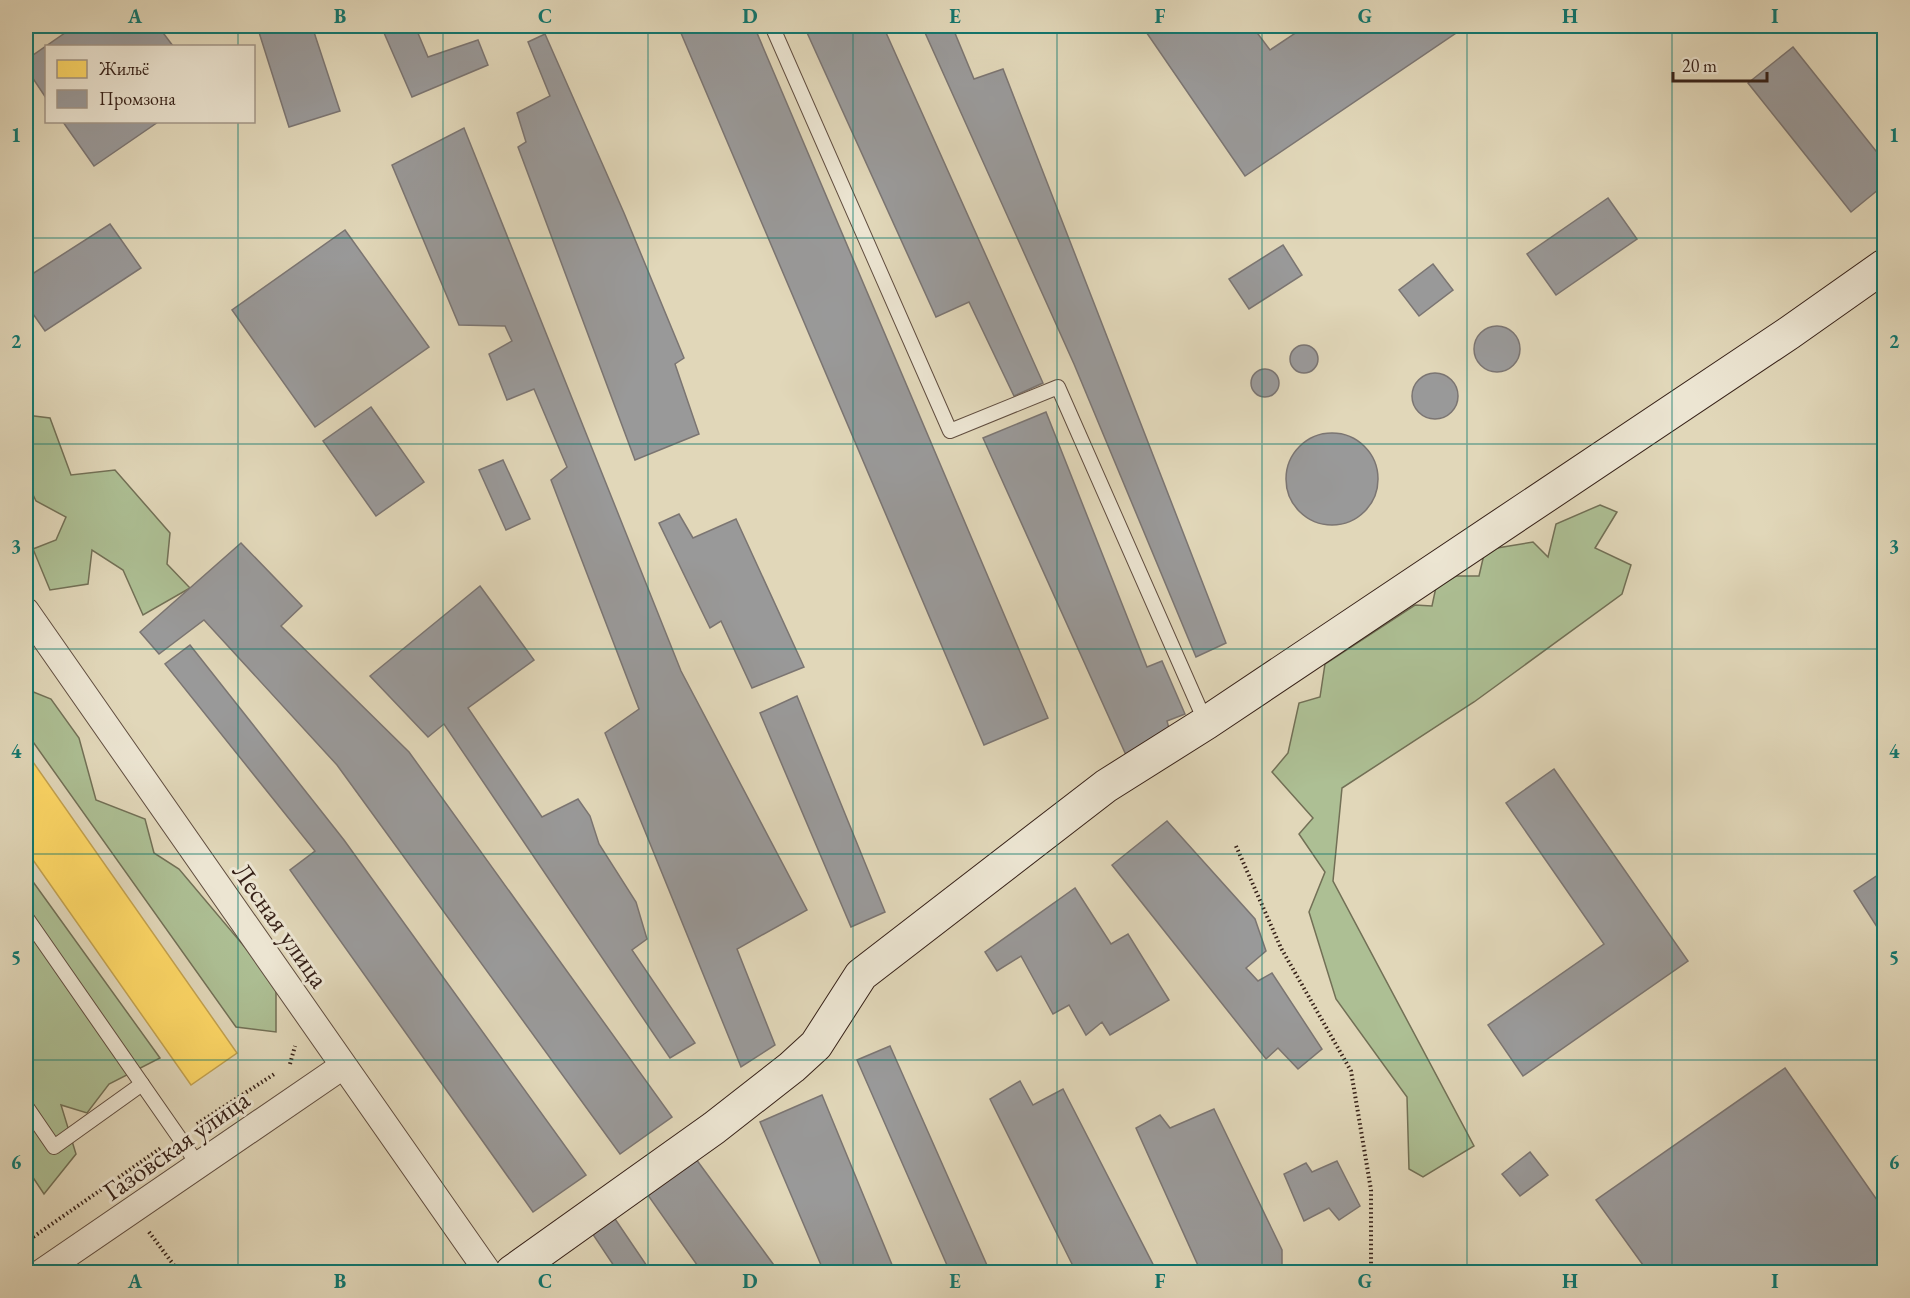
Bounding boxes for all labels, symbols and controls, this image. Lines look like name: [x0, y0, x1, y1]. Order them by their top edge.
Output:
text: A: [127, 3, 143, 29]
text: B: [334, 3, 346, 29]
text: C: [538, 3, 552, 29]
text: D: [742, 3, 758, 29]
text: E: [949, 3, 961, 29]
text: F: [1155, 3, 1166, 29]
text: G: [1358, 3, 1372, 29]
text: H: [1562, 3, 1578, 29]
text: I: [1771, 3, 1779, 29]
legend: [45, 45, 255, 123]
scale bar: [1673, 45, 1768, 83]
text: 20 m: [1682, 54, 1717, 77]
text: Жильё: [98, 57, 149, 80]
text: Промзона: [99, 87, 176, 110]
text: 1: [11, 122, 21, 148]
text: 1: [1889, 122, 1899, 148]
text: 2: [11, 328, 22, 354]
text: 2: [1889, 328, 1900, 354]
text: 3: [11, 533, 21, 559]
text: 3: [1889, 533, 1899, 559]
text: 4: [11, 738, 22, 764]
text: 4: [1889, 738, 1900, 764]
street label: Лесная улица: [225, 855, 337, 995]
text: 5: [11, 944, 21, 970]
text: 5: [1889, 944, 1899, 970]
street label: Газовская улица: [96, 1081, 256, 1208]
text: 6: [11, 1149, 22, 1175]
text: 6: [1889, 1149, 1900, 1175]
text: A: [127, 1268, 143, 1294]
text: B: [334, 1268, 346, 1294]
text: C: [538, 1268, 552, 1294]
text: D: [742, 1268, 758, 1294]
text: E: [949, 1268, 961, 1294]
text: F: [1155, 1268, 1166, 1294]
text: G: [1358, 1268, 1372, 1294]
text: H: [1562, 1268, 1578, 1294]
text: I: [1771, 1268, 1779, 1294]

